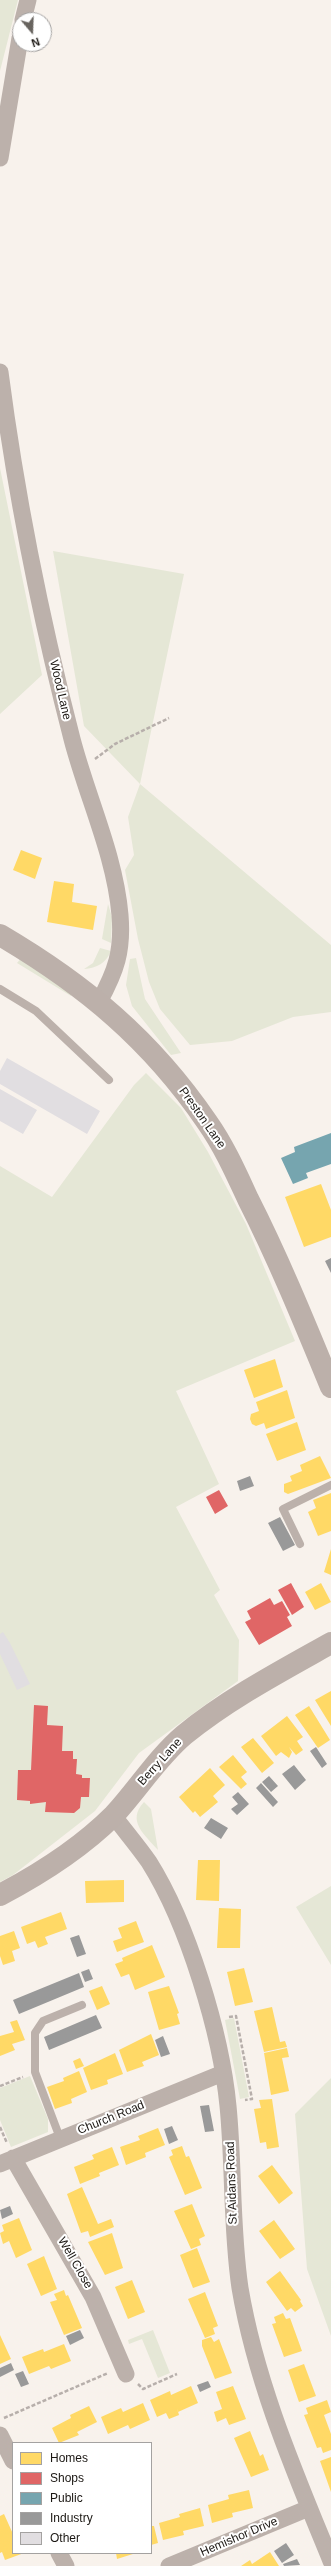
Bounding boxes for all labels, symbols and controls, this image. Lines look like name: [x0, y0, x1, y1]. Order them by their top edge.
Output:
north arrow: [12, 12, 52, 52]
text: N: [30, 35, 41, 49]
street label: Wood Lane: [46, 659, 74, 721]
street label: Preston Lane: [176, 1085, 228, 1151]
street label: Berry Lane: [135, 1735, 185, 1789]
street label: Church Road: [76, 2098, 146, 2138]
street label: St Aidans Road: [223, 2141, 241, 2225]
street label: Well Close: [54, 2235, 96, 2291]
legend: [12, 2442, 152, 2554]
text: Homes: [50, 2451, 88, 2465]
text: Shops: [50, 2471, 84, 2485]
text: Public: [50, 2491, 83, 2505]
text: Industry: [50, 2511, 93, 2525]
street label: Hemishor Drive: [198, 2514, 280, 2560]
text: Other: [50, 2531, 80, 2545]

